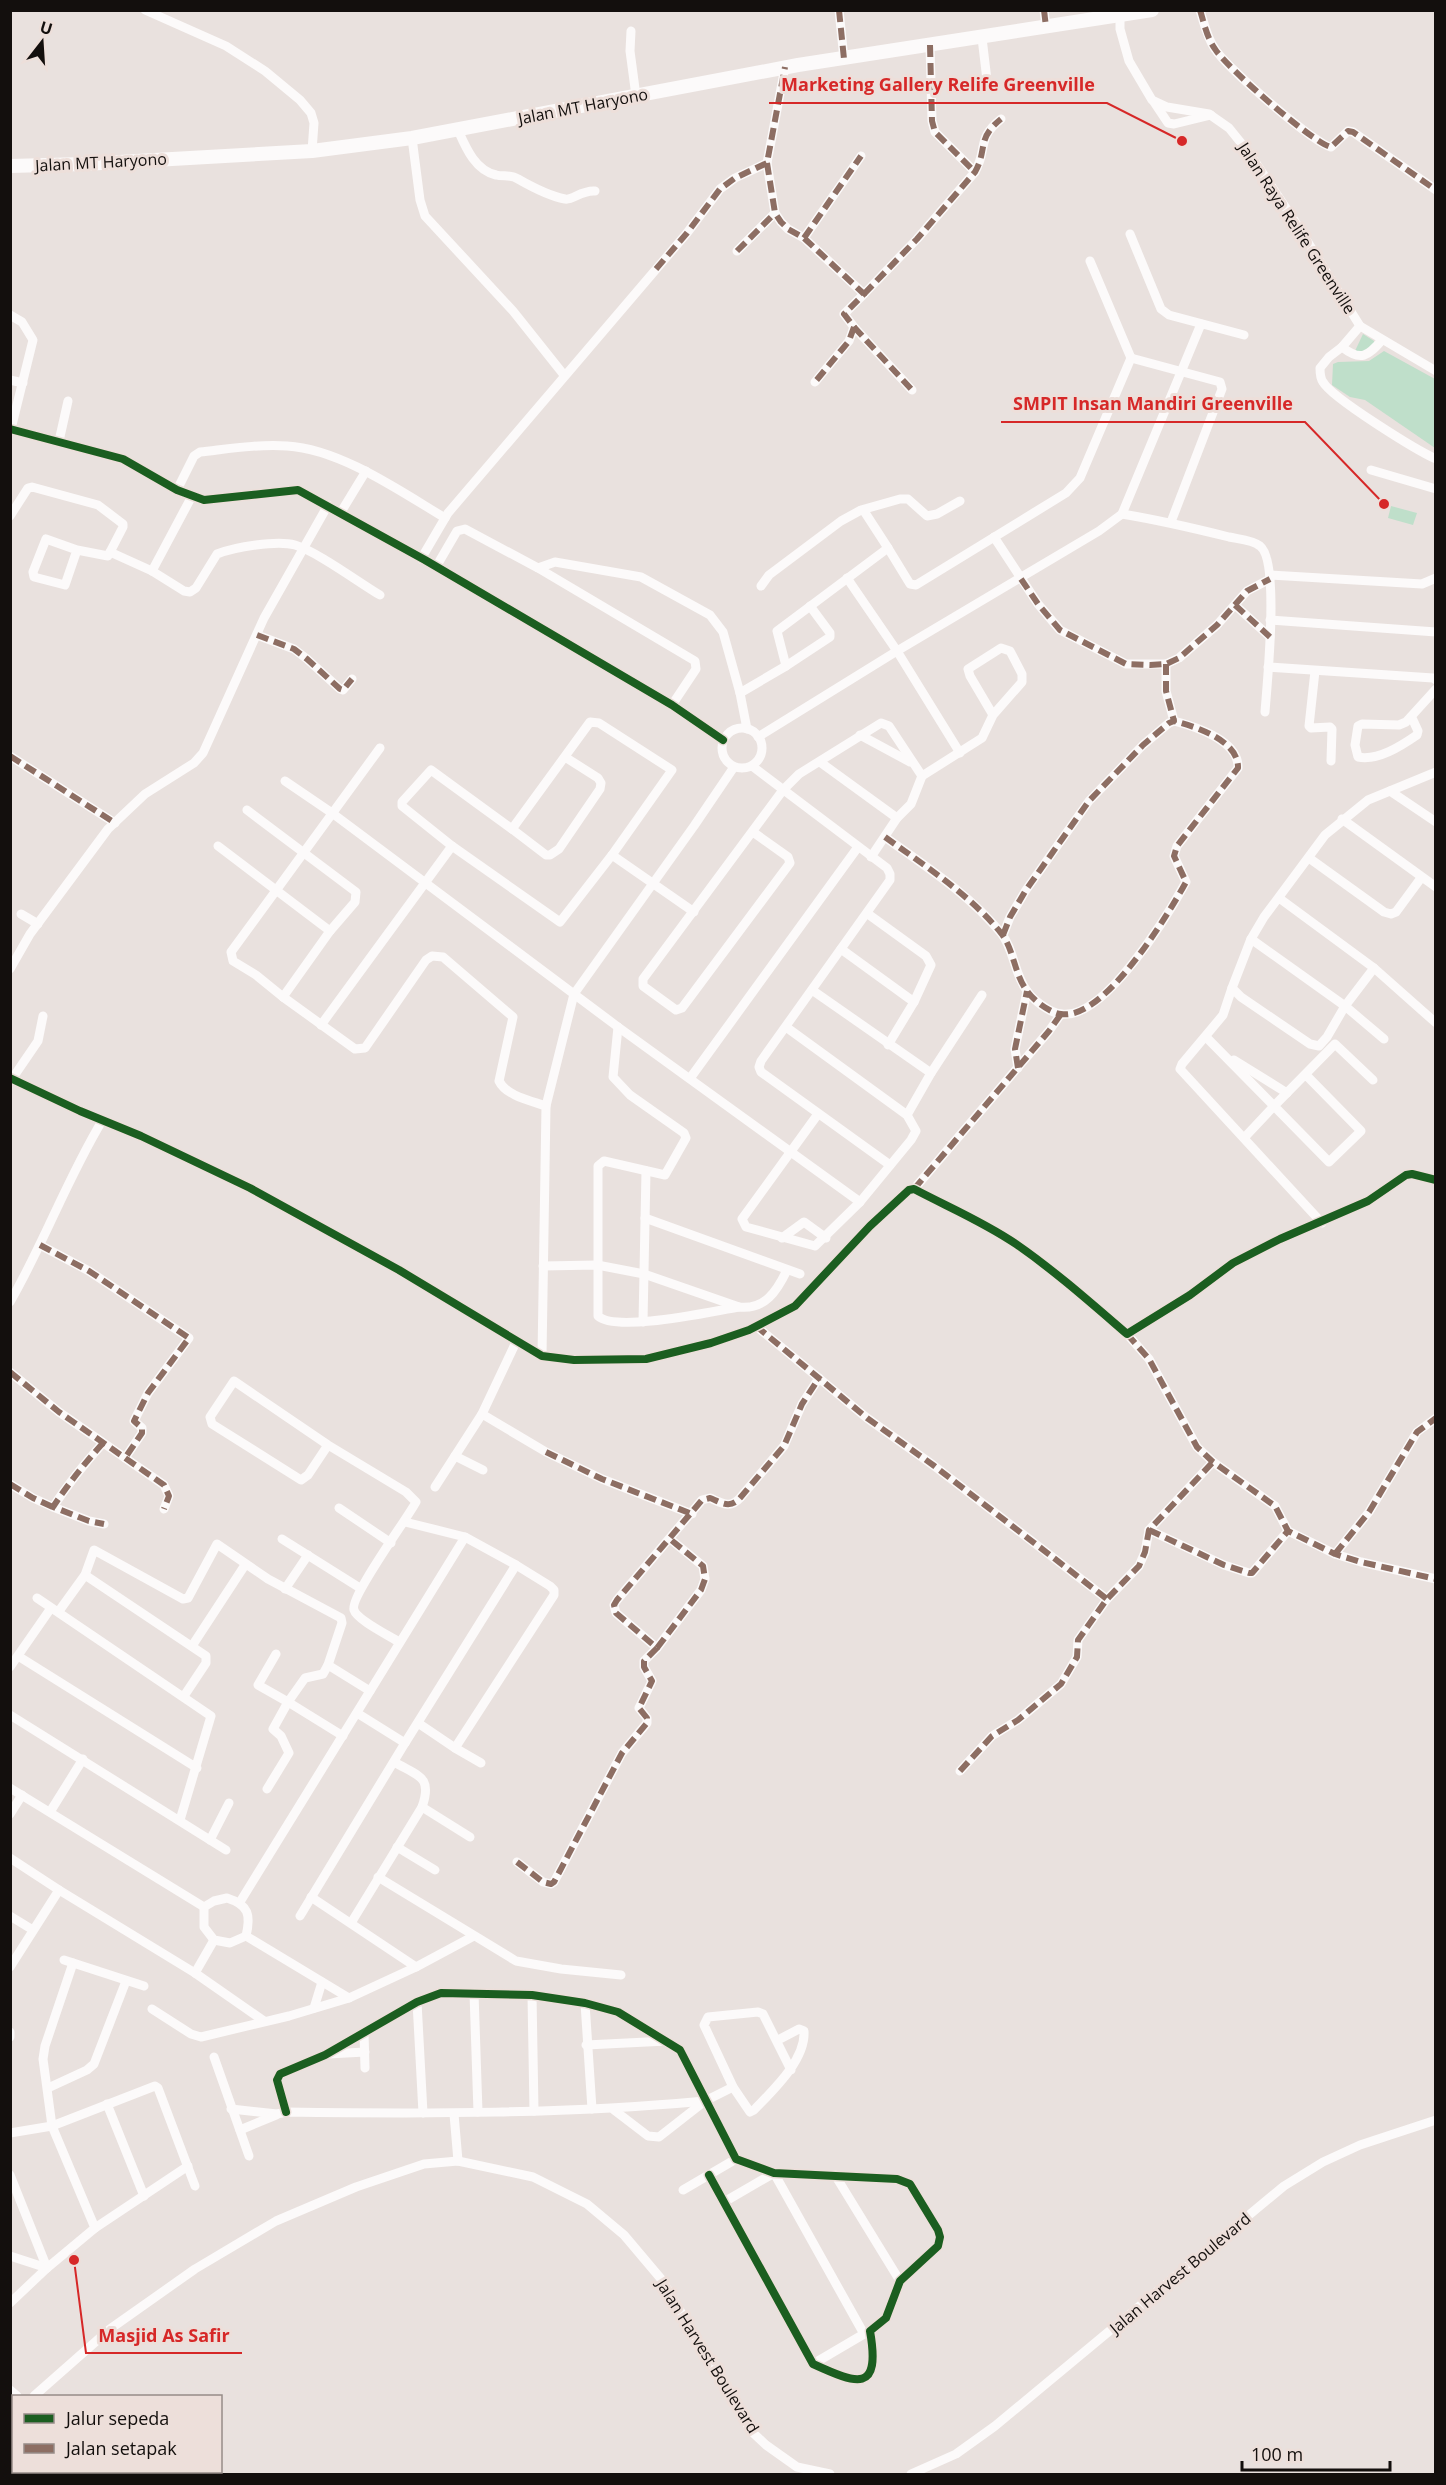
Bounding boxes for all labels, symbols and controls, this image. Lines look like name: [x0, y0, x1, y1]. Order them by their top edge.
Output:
north arrow: [12, 12, 72, 72]
text: U: [37, 15, 55, 40]
callout: Marketing Gallery Relife Greenville: [769, 67, 1107, 103]
text: Marketing Gallery Relife Greenville: [781, 72, 1095, 96]
street label: Jalan MT Haryono: [514, 83, 650, 130]
street label: Jalan Raya Relife Greenville: [1232, 136, 1361, 318]
street label: Jalan MT Haryono: [33, 148, 167, 177]
callout: SMPIT Insan Mandiri Greenville: [1001, 386, 1305, 422]
text: SMPIT Insan Mandiri Greenville: [1013, 391, 1293, 415]
street label: Jalan Harvest Boulevard: [1103, 2207, 1255, 2340]
street label: Jalan Harvest Boulevard: [651, 2273, 764, 2437]
callout: Masjid As Safir: [86, 2317, 242, 2353]
text: Masjid As Safir: [98, 2323, 230, 2347]
legend: [12, 2395, 222, 2473]
text: Jalur sepeda: [64, 2406, 169, 2430]
scale bar: [1242, 2434, 1390, 2472]
text: Jalan setapak: [64, 2436, 177, 2460]
text: 100 m: [1251, 2442, 1303, 2466]

